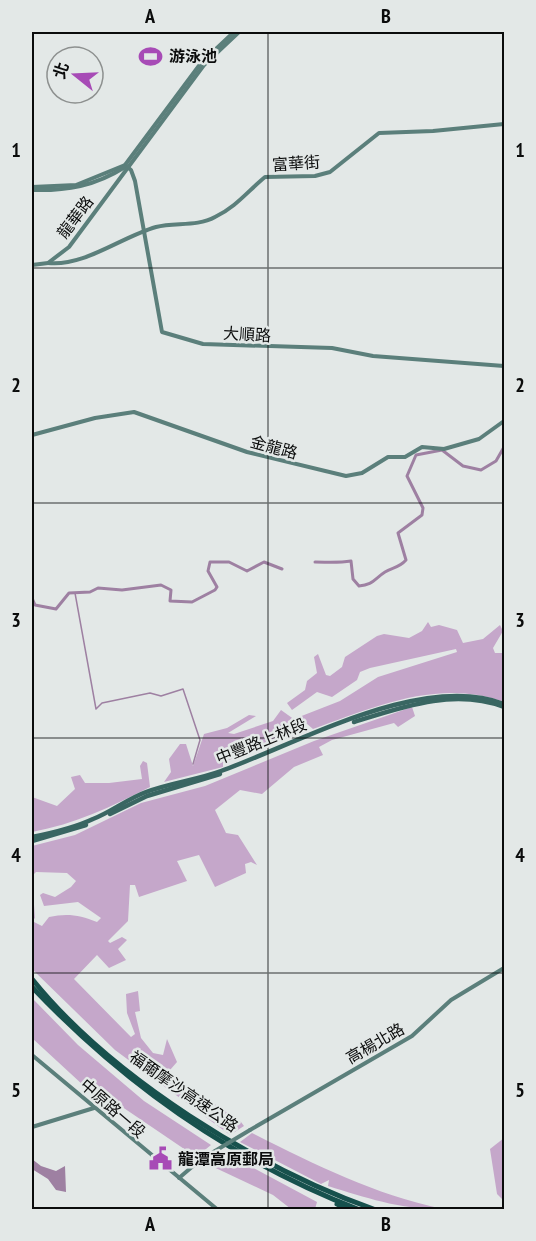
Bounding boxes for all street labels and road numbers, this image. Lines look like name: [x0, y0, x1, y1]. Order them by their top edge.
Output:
street label: 富華街: [271, 151, 321, 175]
street label: 龍華路: [53, 192, 97, 242]
street label: 大順路: [223, 323, 271, 345]
street label: 金龍路: [248, 431, 300, 463]
street label: 中豐路上林段: [213, 714, 309, 768]
street label: 高楊北路: [342, 1018, 408, 1068]
street label: 福爾摩沙高速公路: [126, 1046, 242, 1136]
street label: 中原路一段: [76, 1074, 150, 1142]

